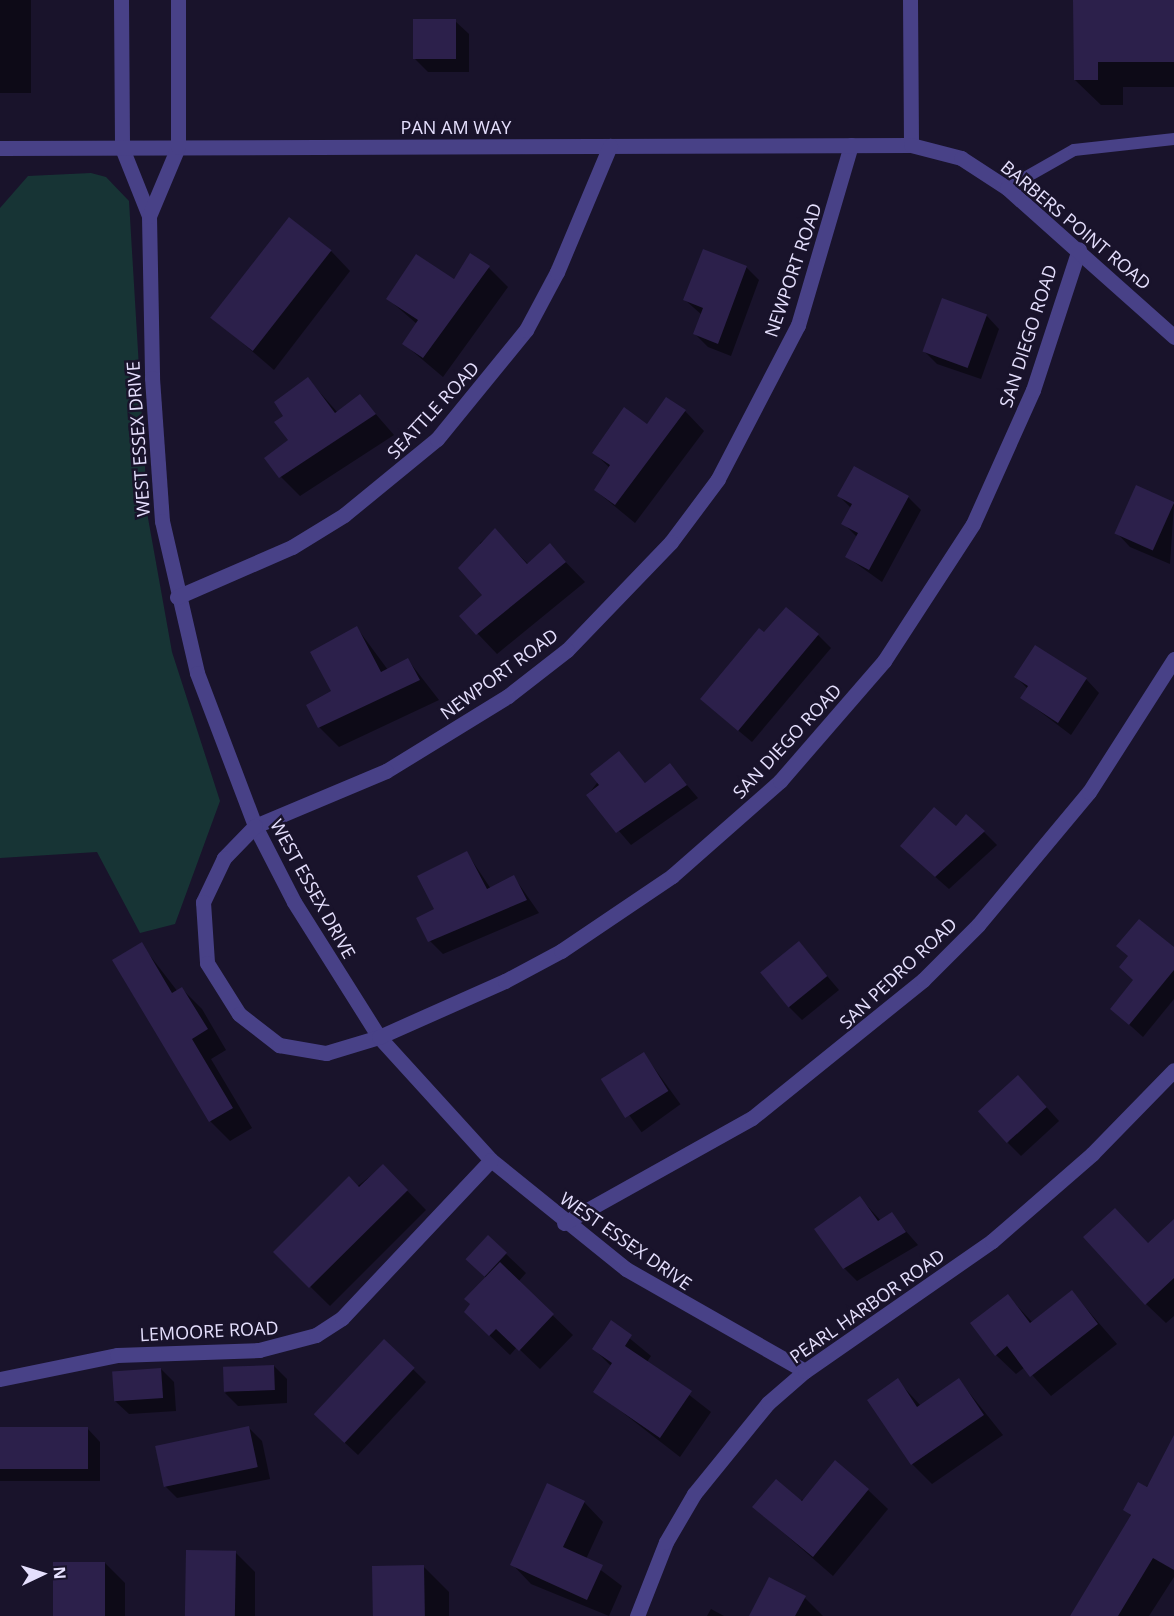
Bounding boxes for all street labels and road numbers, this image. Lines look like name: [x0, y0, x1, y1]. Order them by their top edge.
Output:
street label: PAN AM WAY: [401, 116, 511, 138]
street label: BARBERS POINT ROAD: [997, 156, 1155, 294]
street label: NEWPORT ROAD: [760, 200, 826, 340]
street label: SAN DIEGO ROAD: [995, 262, 1061, 410]
street label: SEATTLE ROAD: [383, 357, 483, 463]
street label: WEST ESSEX DRIVE: [122, 361, 154, 517]
street label: NEWPORT ROAD: [436, 624, 562, 724]
street label: SAN DIEGO ROAD: [728, 679, 846, 803]
street label: WEST ESSEX DRIVE: [266, 816, 360, 962]
street label: SAN PEDRO ROAD: [835, 913, 961, 1033]
street label: WEST ESSEX DRIVE: [556, 1187, 696, 1295]
street label: PEARL HARBOR ROAD: [785, 1244, 949, 1368]
street label: LEMOORE ROAD: [139, 1317, 279, 1345]

